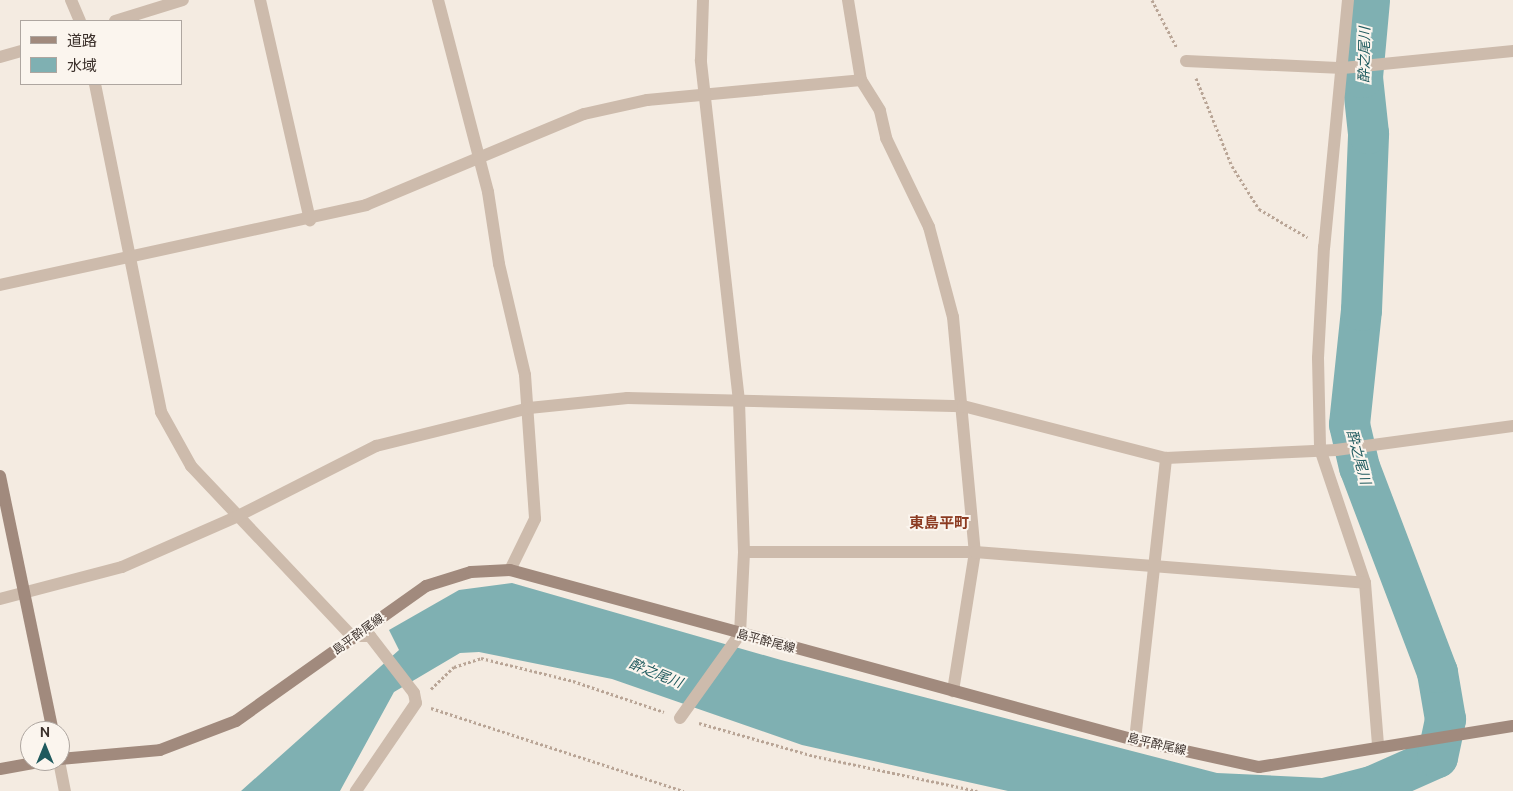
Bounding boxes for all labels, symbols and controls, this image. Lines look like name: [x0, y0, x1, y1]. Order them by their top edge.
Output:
legend: [20, 20, 182, 85]
water label: 酔之尾川: [1355, 27, 1373, 83]
text: 道路: [67, 32, 97, 49]
text: 水域: [67, 57, 97, 74]
water label: 酔之尾川: [1344, 428, 1374, 486]
district label: 東島平町: [909, 514, 969, 532]
street label: 島平酔尾線: [329, 611, 387, 657]
street label: 島平酔尾線: [735, 626, 797, 656]
water label: 酔之尾川: [627, 655, 685, 691]
north arrow: [20, 721, 70, 771]
text: N: [40, 724, 50, 740]
street label: 島平酔尾線: [1126, 730, 1188, 758]

